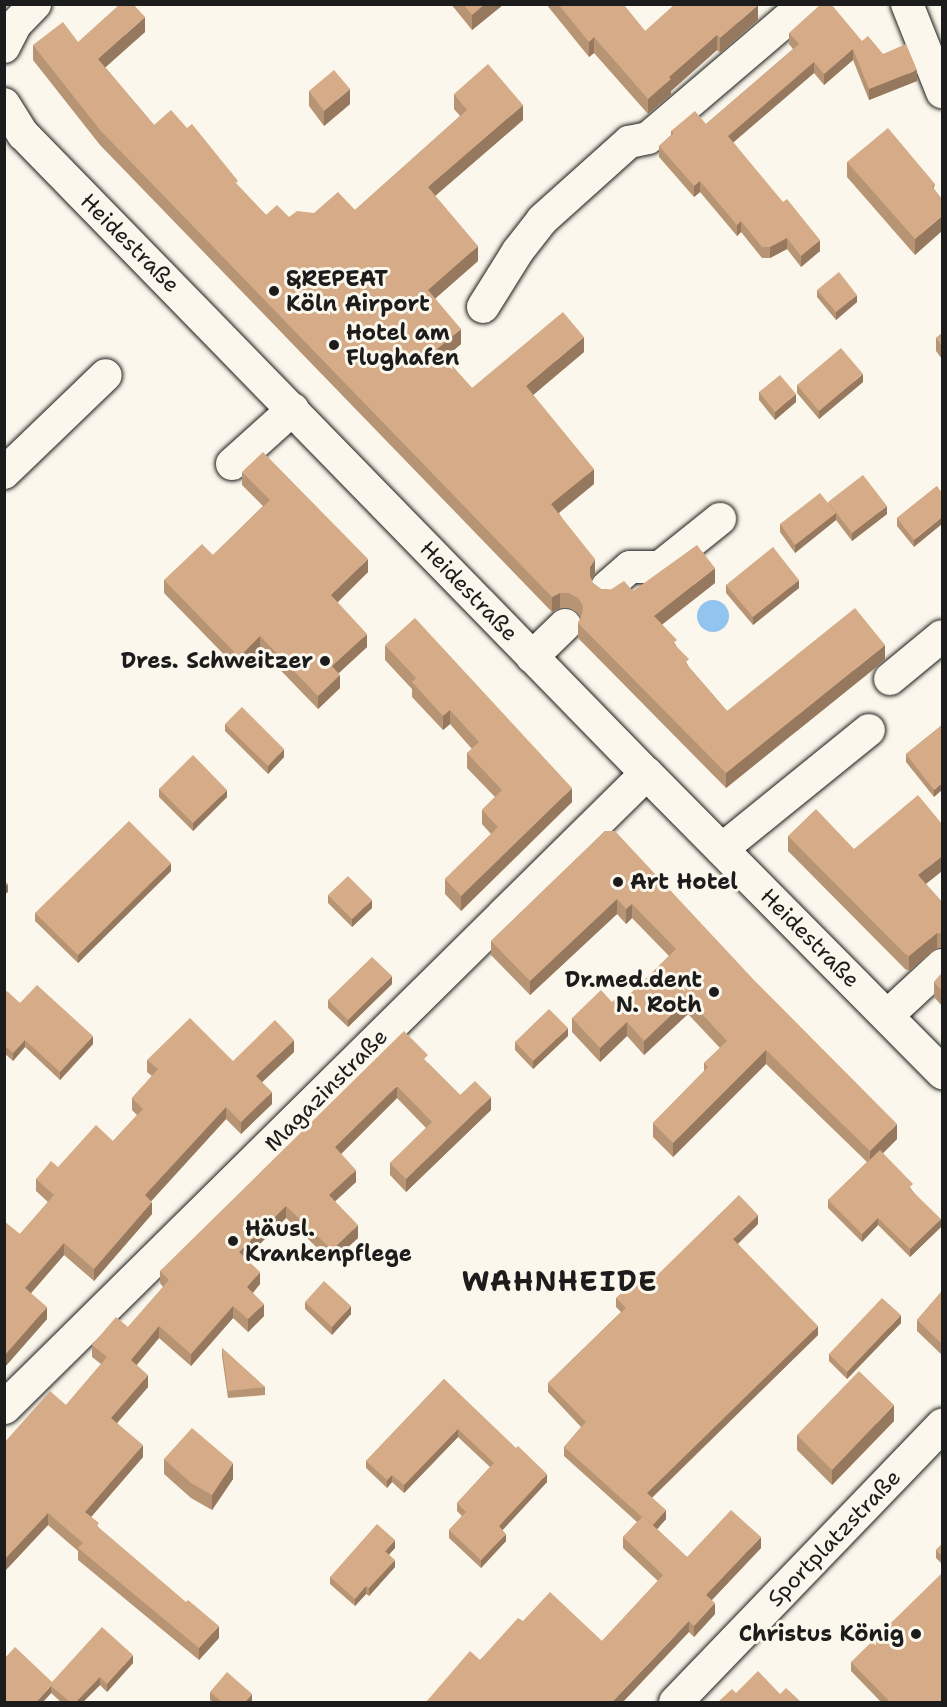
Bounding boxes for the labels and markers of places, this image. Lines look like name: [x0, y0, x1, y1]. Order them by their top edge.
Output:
place label: &REPEAT Köln Airport: [286, 265, 430, 316]
marker: &REPEAT Köln Airport: [267, 284, 281, 298]
place label: Hotel am Flughafen: [346, 319, 459, 370]
marker: Hotel am Flughafen: [327, 338, 341, 352]
place label: Dres. Schweitzer: [121, 648, 313, 674]
marker: Dres. Schweitzer: [318, 654, 332, 668]
place label: Art Hotel: [630, 869, 738, 895]
marker: Art Hotel: [611, 875, 625, 889]
place label: Dr.med.dent N. Roth: [565, 966, 702, 1017]
marker: Dr.med.dent N. Roth: [707, 985, 721, 999]
place label: Häusl. Krankenpflege: [245, 1215, 412, 1266]
marker: Häusl. Krankenpflege: [226, 1234, 240, 1248]
place label: Christus König: [739, 1621, 904, 1647]
marker: Christus König: [909, 1627, 923, 1641]

